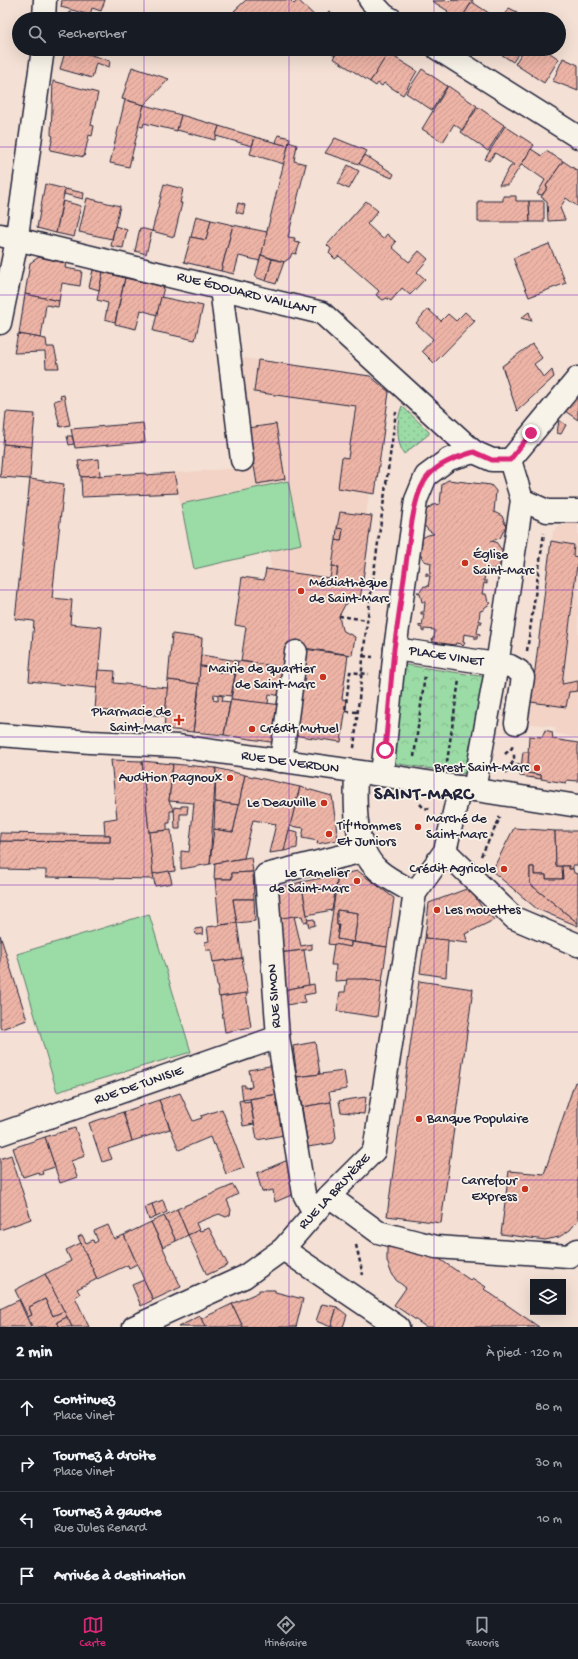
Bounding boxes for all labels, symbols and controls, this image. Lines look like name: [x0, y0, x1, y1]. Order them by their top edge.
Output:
search box: [12, 12, 566, 56]
icon: search: [26, 23, 48, 45]
text: Rechercher: [58, 25, 126, 43]
street label: RUE ÉDOUARD VAILLANT: [175, 269, 318, 320]
route end: [522, 424, 540, 442]
place label: Église Saint-Marc: [473, 547, 536, 580]
marker: Église Saint-Marc: [460, 558, 470, 568]
place label: Médiathèque de Saint-Marc: [309, 575, 390, 608]
marker: Médiathèque de Saint-Marc: [296, 586, 306, 596]
street label: PLACE VINET: [407, 643, 485, 671]
place label: Mairie de quartier de Saint-Marc: [209, 661, 316, 694]
marker: Mairie de quartier de Saint-Marc: [318, 672, 328, 682]
place label: Pharmacie de Saint-Marc: [91, 704, 172, 737]
marker: Pharmacie de Saint-Marc: [174, 715, 184, 725]
place label: Crédit Mutuel: [260, 721, 339, 738]
marker: Crédit Mutuel: [247, 724, 257, 734]
route start: [376, 741, 394, 759]
street label: RUE DE VERDUN: [240, 748, 340, 778]
place label: Brest Saint-Marc: [433, 760, 530, 777]
marker: Brest Saint-Marc: [532, 763, 542, 773]
place label: Audition Pagnoux: [119, 770, 223, 787]
marker: Audition Pagnoux: [225, 773, 235, 783]
district label: SAINT-MARC: [374, 785, 475, 806]
place label: Le Deauville: [247, 795, 317, 812]
marker: Le Deauville: [319, 798, 329, 808]
place label: Marché de Saint-Marc: [426, 811, 489, 844]
place label: Tif'Hommes Et Juniors: [336, 818, 402, 851]
marker: Marché de Saint-Marc: [413, 822, 423, 832]
marker: Tif'Hommes Et Juniors: [324, 829, 334, 839]
place label: Crédit Agricole: [409, 861, 497, 878]
marker: Crédit Agricole: [499, 864, 509, 874]
place label: Le Tamelier de Saint-Marc: [269, 865, 350, 898]
marker: Le Tamelier de Saint-Marc: [352, 876, 362, 886]
place label: Les mouettes: [445, 902, 521, 919]
marker: Les mouettes: [432, 905, 442, 915]
street label: RUE SIMON: [264, 963, 286, 1029]
street label: RUE DE TUNISIE: [92, 1062, 187, 1109]
place label: Banque Populaire: [426, 1111, 529, 1128]
marker: Banque Populaire: [414, 1114, 424, 1124]
street label: RUE LA BRUYÈRE: [295, 1149, 376, 1234]
place label: Carrefour Express: [461, 1173, 518, 1206]
marker: Carrefour Express: [520, 1184, 530, 1194]
map controls: [530, 1279, 566, 1315]
button: layers: [530, 1279, 566, 1315]
text: 2 min: [16, 1343, 52, 1363]
text: À pied · 120 m: [486, 1346, 562, 1361]
text: Continuez: [54, 1391, 115, 1409]
icon: ahead: [16, 1397, 38, 1419]
text: 80 m: [535, 1400, 562, 1415]
text: Place Vinet: [54, 1409, 114, 1424]
text: Tournez à droite: [54, 1447, 156, 1465]
icon: right: [16, 1453, 38, 1475]
text: 30 m: [536, 1456, 562, 1471]
text: Place Vinet: [54, 1465, 114, 1480]
text: Tournez à gauche: [54, 1503, 162, 1521]
icon: left: [16, 1509, 38, 1531]
text: 10 m: [537, 1512, 562, 1527]
text: Rue Jules Renard: [54, 1521, 146, 1536]
icon: arrive: [16, 1565, 38, 1587]
text: Arrivée à destination: [54, 1567, 185, 1585]
tab: Carte: [79, 1614, 106, 1650]
tab: Itinéraire: [265, 1614, 307, 1650]
tab: Favoris: [466, 1614, 499, 1650]

